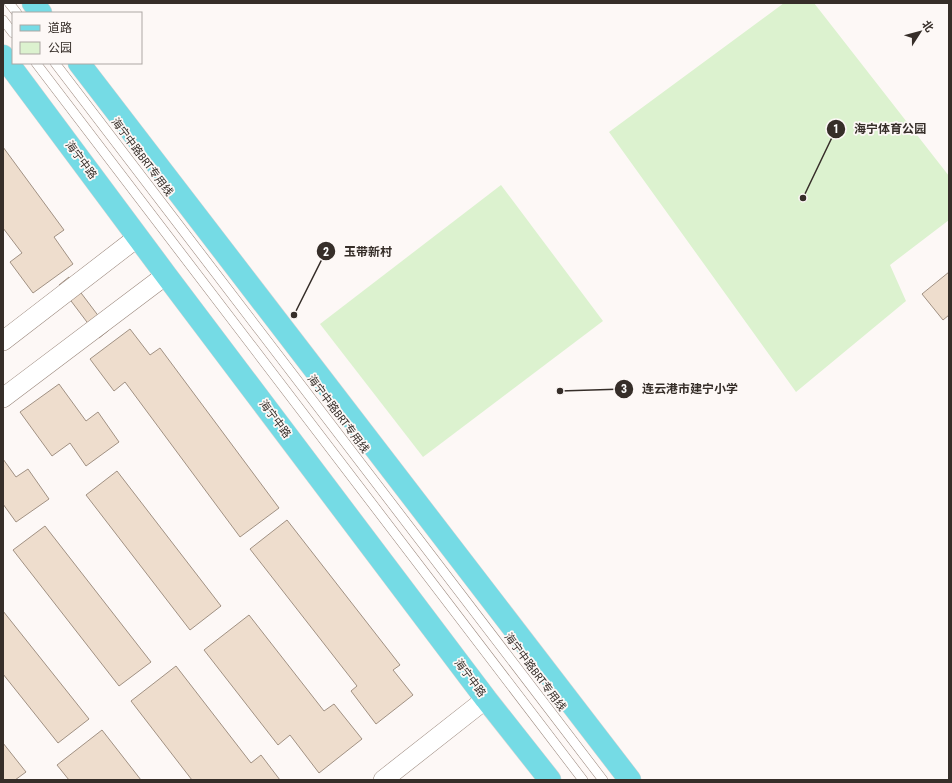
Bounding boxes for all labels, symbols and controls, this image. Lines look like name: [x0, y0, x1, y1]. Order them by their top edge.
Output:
legend: [12, 12, 142, 64]
north arrow: [900, 12, 940, 52]
text: 北: [919, 18, 936, 35]
text: 道路: [48, 21, 72, 35]
text: 公园: [48, 41, 72, 55]
street label: 海宁中路BRT专用线: [108, 115, 176, 199]
callout: 海宁体育公园: [826, 117, 934, 141]
text: 1: [833, 122, 839, 136]
text: 海宁体育公园: [854, 122, 926, 136]
street label: 海宁中路: [63, 139, 99, 181]
callout: 玉带新村: [316, 239, 400, 263]
text: 2: [323, 245, 329, 259]
text: 玉带新村: [344, 245, 392, 259]
street label: 海宁中路BRT专用线: [304, 372, 372, 456]
callout: 连云港市建宁小学: [614, 377, 746, 401]
text: 3: [621, 382, 627, 396]
text: 连云港市建宁小学: [642, 382, 738, 396]
street label: 海宁中路: [257, 398, 293, 440]
street label: 海宁中路BRT专用线: [501, 630, 569, 714]
street label: 海宁中路: [452, 657, 488, 699]

